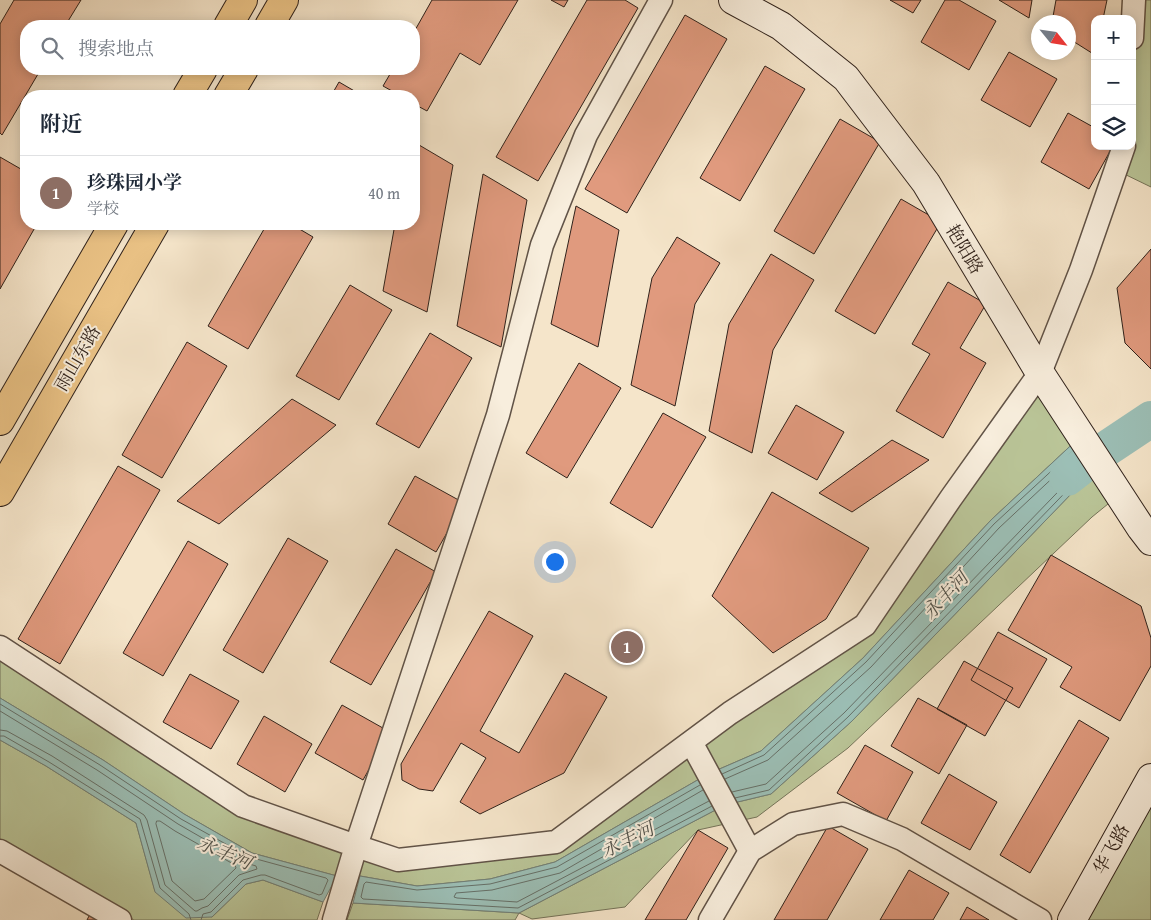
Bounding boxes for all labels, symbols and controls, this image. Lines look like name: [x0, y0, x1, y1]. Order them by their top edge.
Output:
north arrow: [1031, 15, 1076, 60]
map controls: [1091, 15, 1136, 150]
button: +: [1091, 15, 1136, 60]
search box: [20, 20, 420, 75]
icon: search: [38, 34, 66, 62]
text: 搜索地点: [78, 34, 154, 62]
button: −: [1091, 60, 1136, 105]
button: layers: [1091, 105, 1136, 150]
text: 附近: [40, 108, 82, 139]
text: 珍珠园小学: [87, 168, 182, 196]
text: 1: [52, 181, 60, 205]
text: 40 m: [368, 181, 400, 205]
text: 学校: [87, 196, 119, 220]
street label: 艳阳路: [940, 219, 990, 279]
street label: 雨山东路: [47, 320, 107, 396]
your location: [542, 549, 568, 575]
water label: 永丰河: [915, 562, 977, 625]
pin: 1: [611, 628, 643, 666]
water label: 永丰河: [595, 813, 661, 864]
street label: 华飞路: [1086, 819, 1136, 879]
water label: 永丰河: [193, 828, 259, 877]

